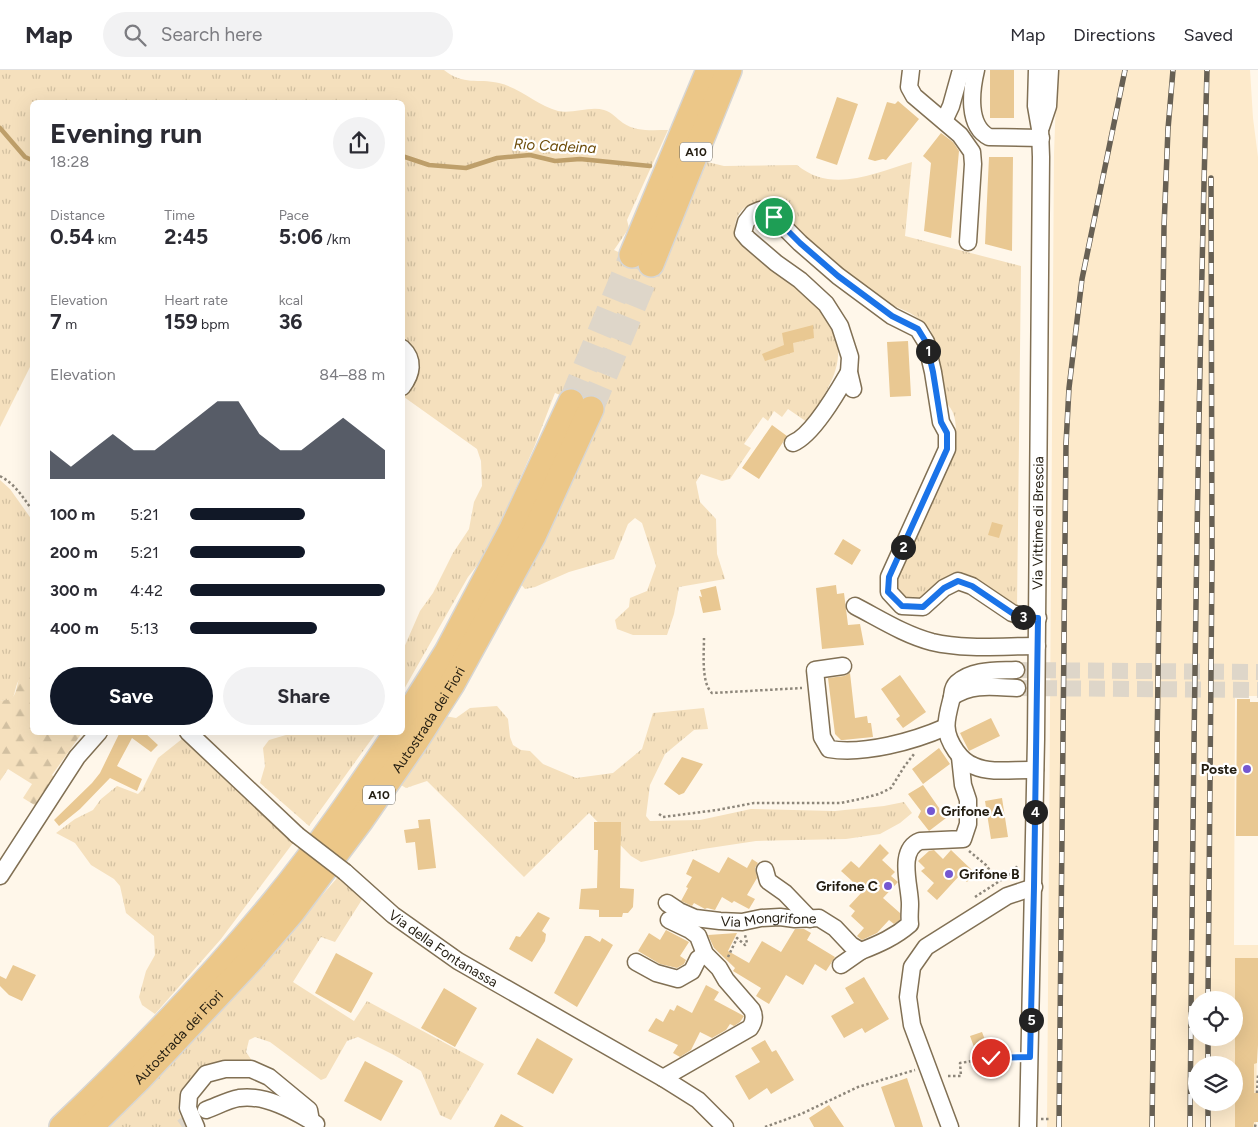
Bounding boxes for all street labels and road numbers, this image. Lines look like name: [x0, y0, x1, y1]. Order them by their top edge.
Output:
road number: A10: [680, 142, 712, 161]
street label: Via Vittime di Brescia: [1029, 456, 1047, 590]
street label: Autostrada dei Fiori: [388, 664, 469, 776]
road number: A10: [363, 786, 395, 804]
street label: Via della Fontanassa: [385, 907, 501, 991]
street label: Via Mongrifone: [720, 909, 817, 931]
street label: Autostrada dei Fiori: [131, 987, 227, 1088]

